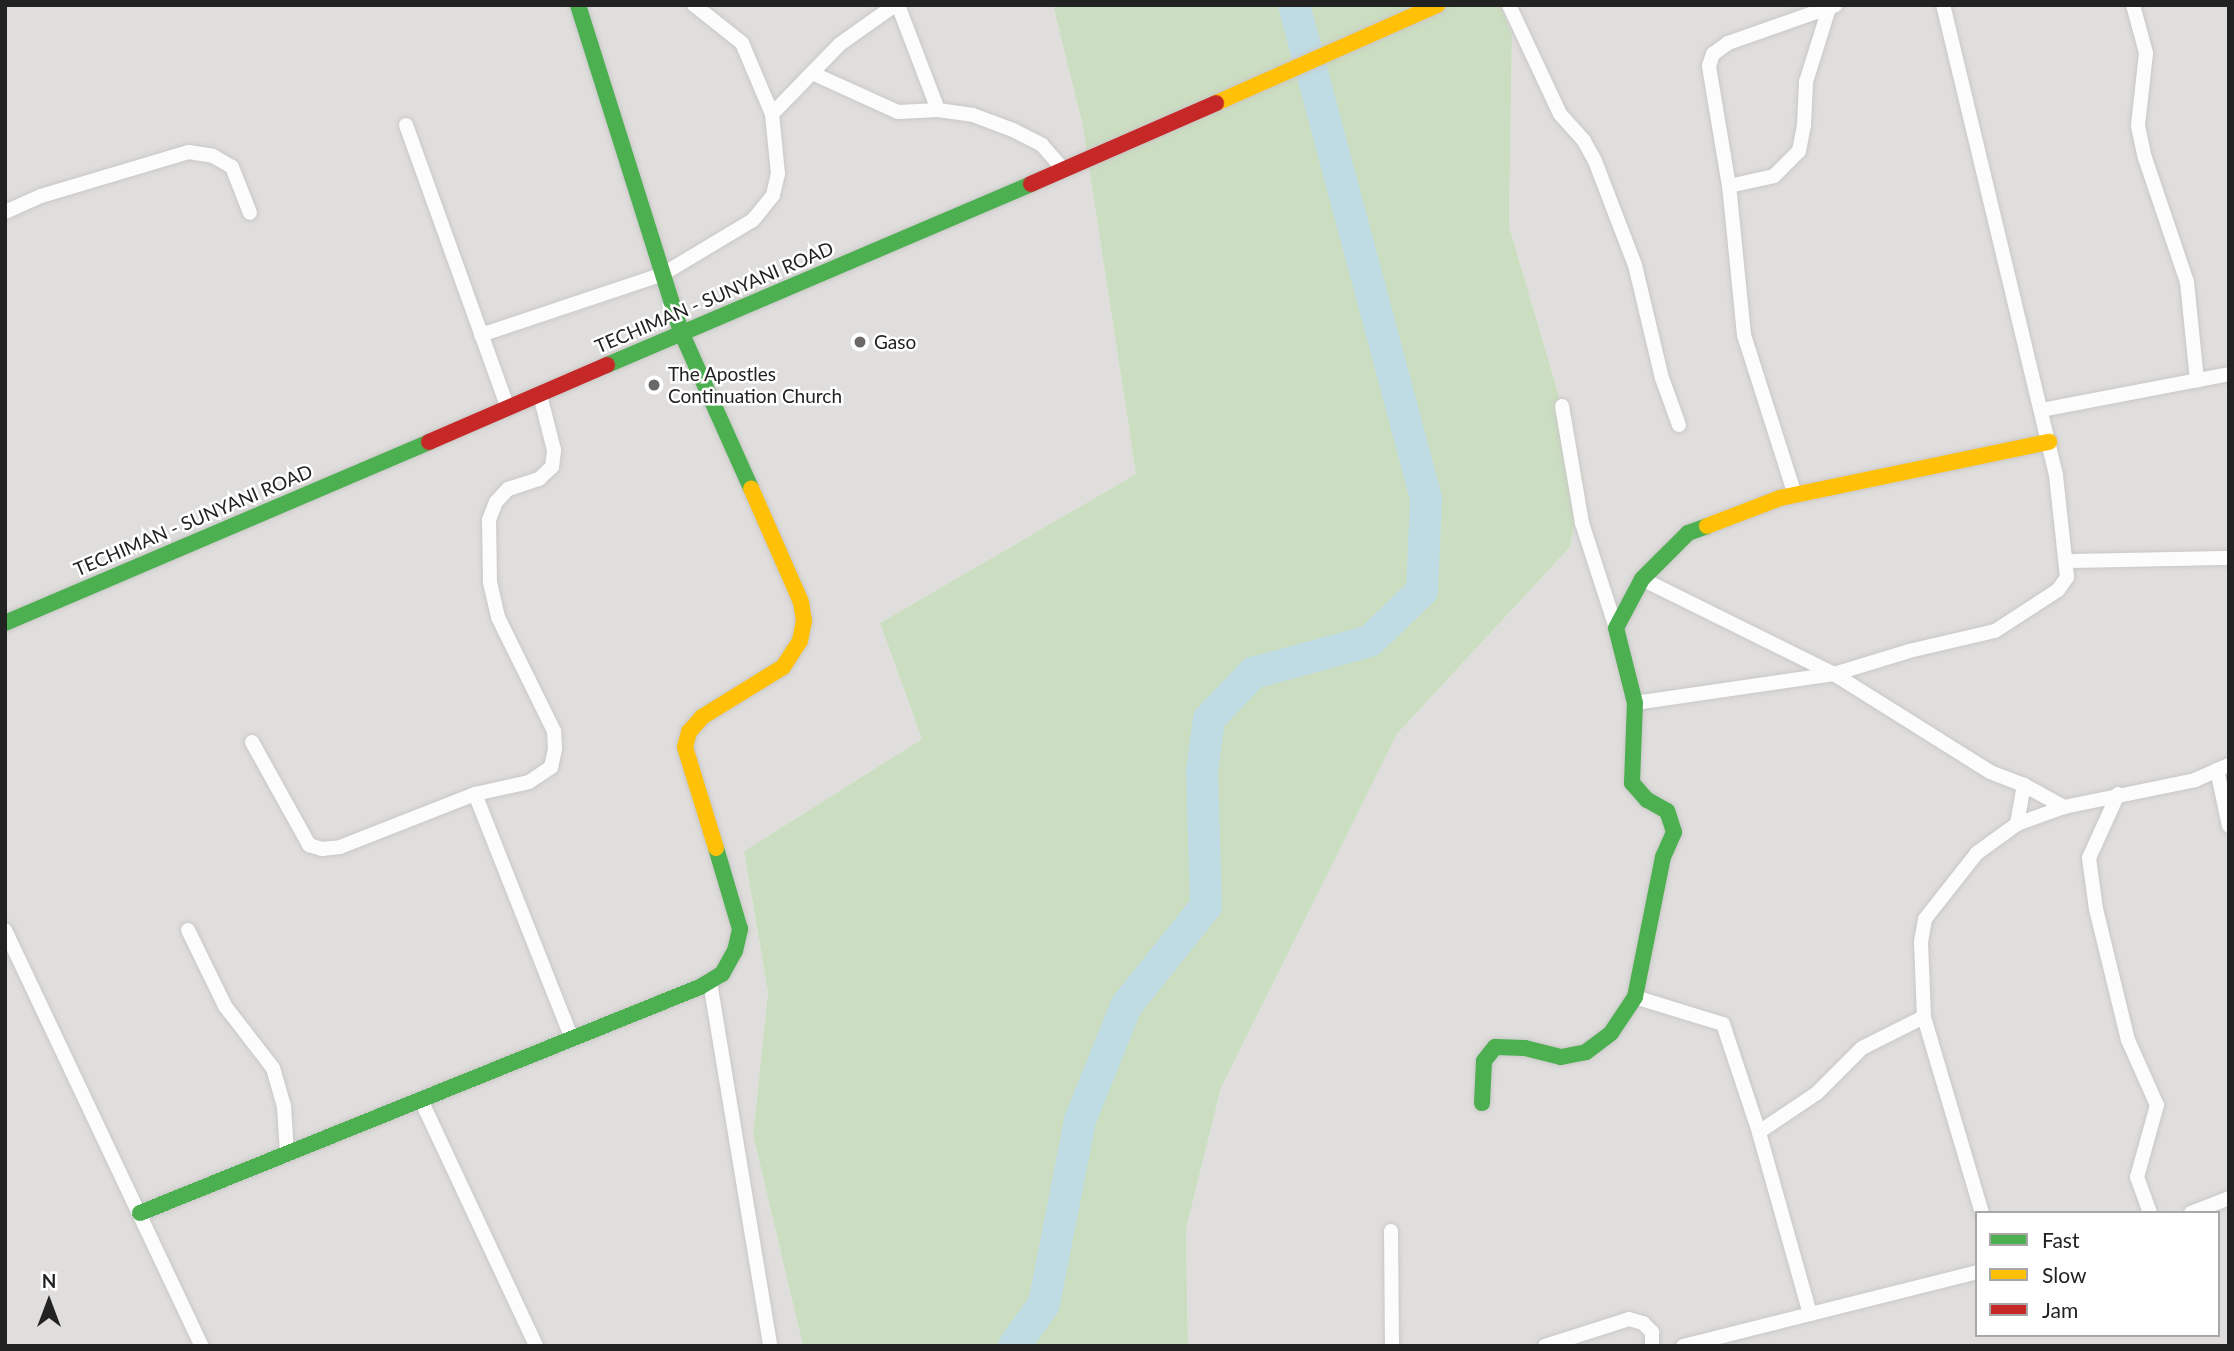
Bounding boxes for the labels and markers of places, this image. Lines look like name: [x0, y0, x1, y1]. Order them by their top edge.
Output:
place label: Gaso: [874, 331, 916, 353]
marker: Gaso: [852, 334, 868, 350]
place label: The Apostles Continuation Church: [668, 363, 842, 407]
marker: The Apostles Continuation Church: [646, 377, 662, 393]

